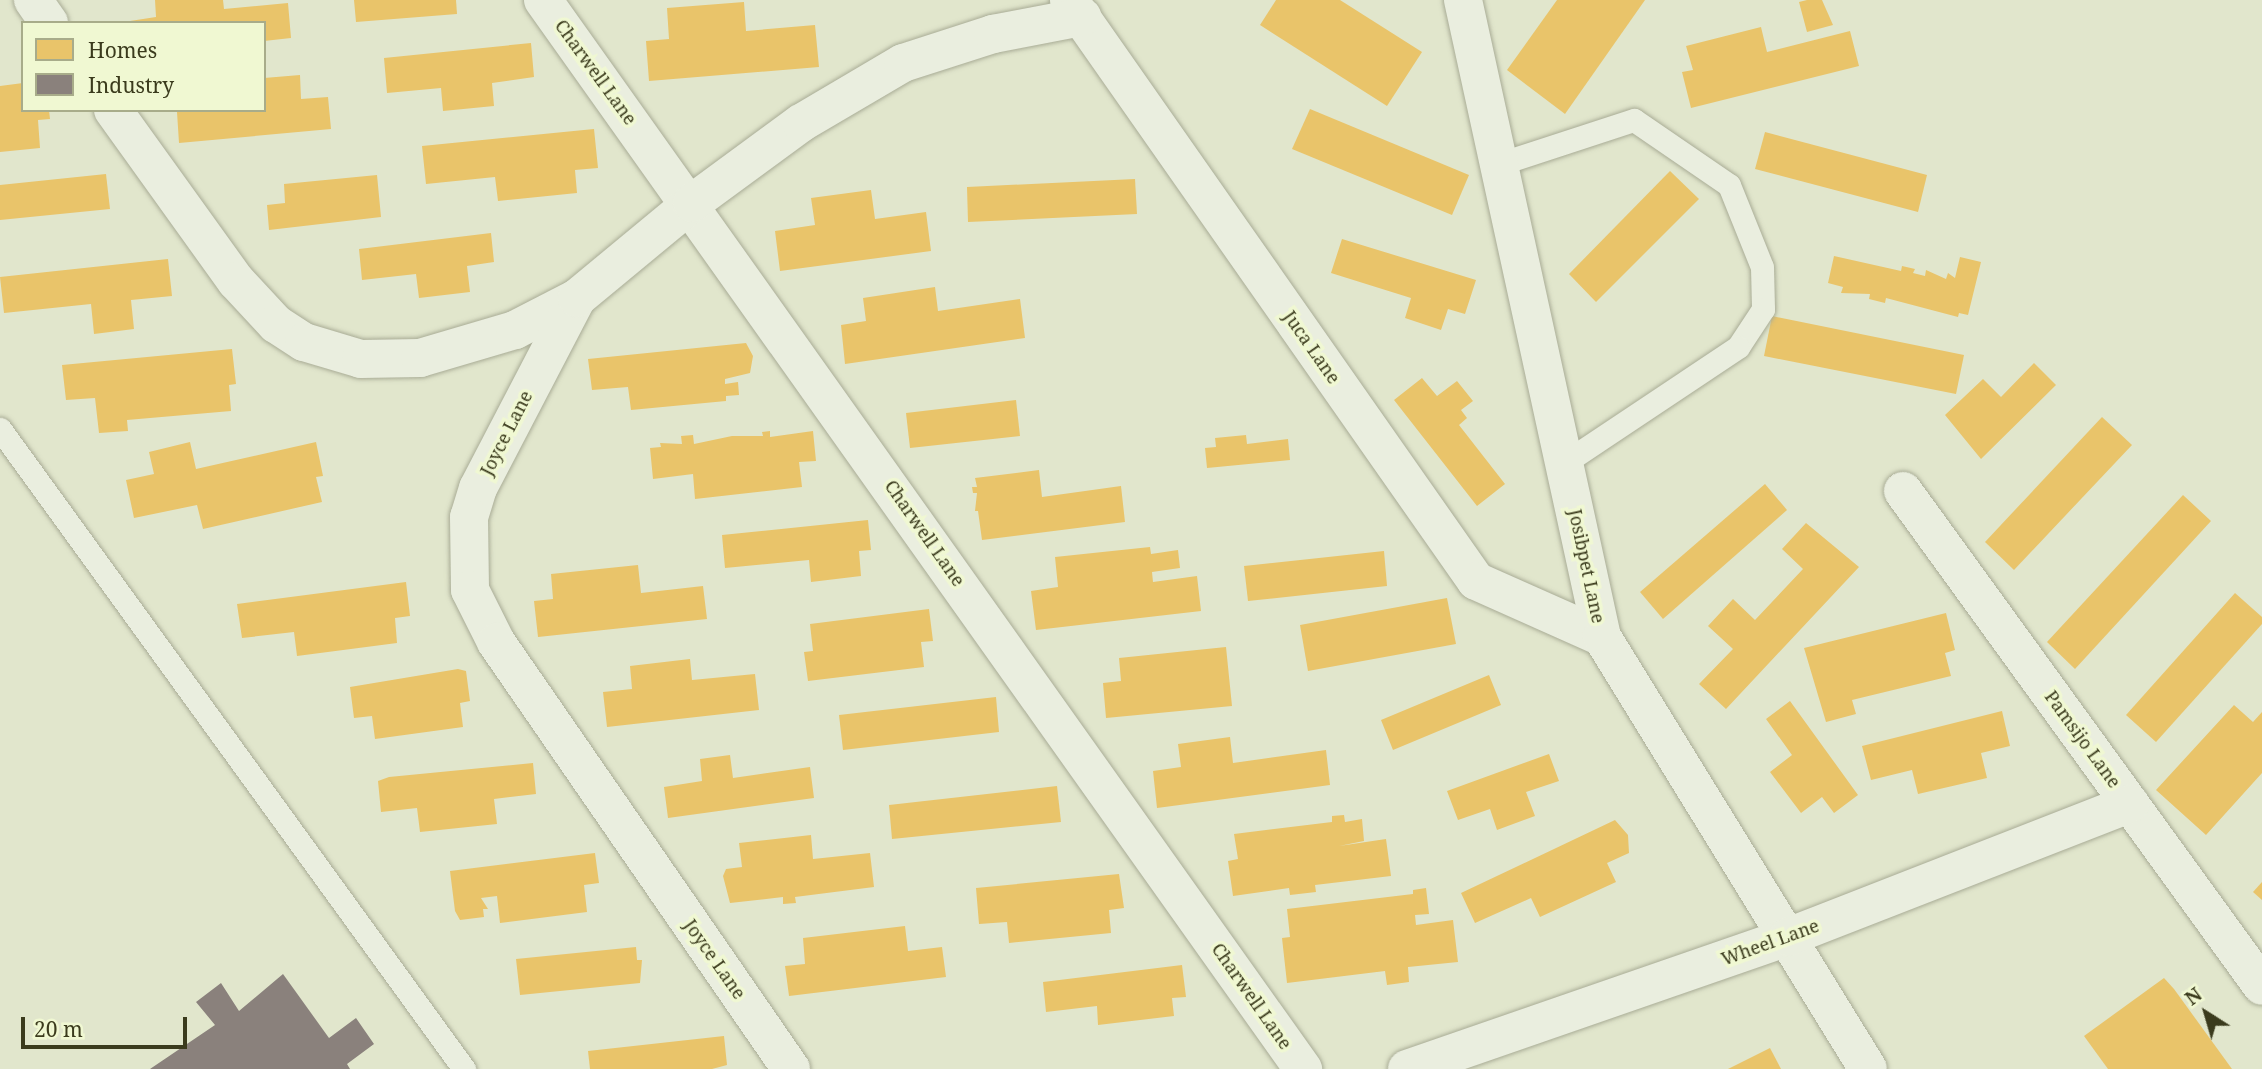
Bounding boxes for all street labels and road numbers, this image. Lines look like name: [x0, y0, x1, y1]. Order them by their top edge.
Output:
street label: Charwell Lane: [551, 15, 641, 129]
street label: Juca Lane: [1279, 306, 1345, 388]
street label: Joyce Lane: [475, 387, 537, 479]
street label: Charwell Lane: [880, 476, 970, 590]
street label: Josibpet Lane: [1564, 507, 1610, 625]
street label: Pamsijo Lane: [2040, 686, 2126, 792]
street label: Wheel Lane: [1718, 914, 1822, 970]
street label: Joyce Lane: [680, 915, 750, 1003]
street label: Charwell Lane: [1207, 939, 1297, 1053]

